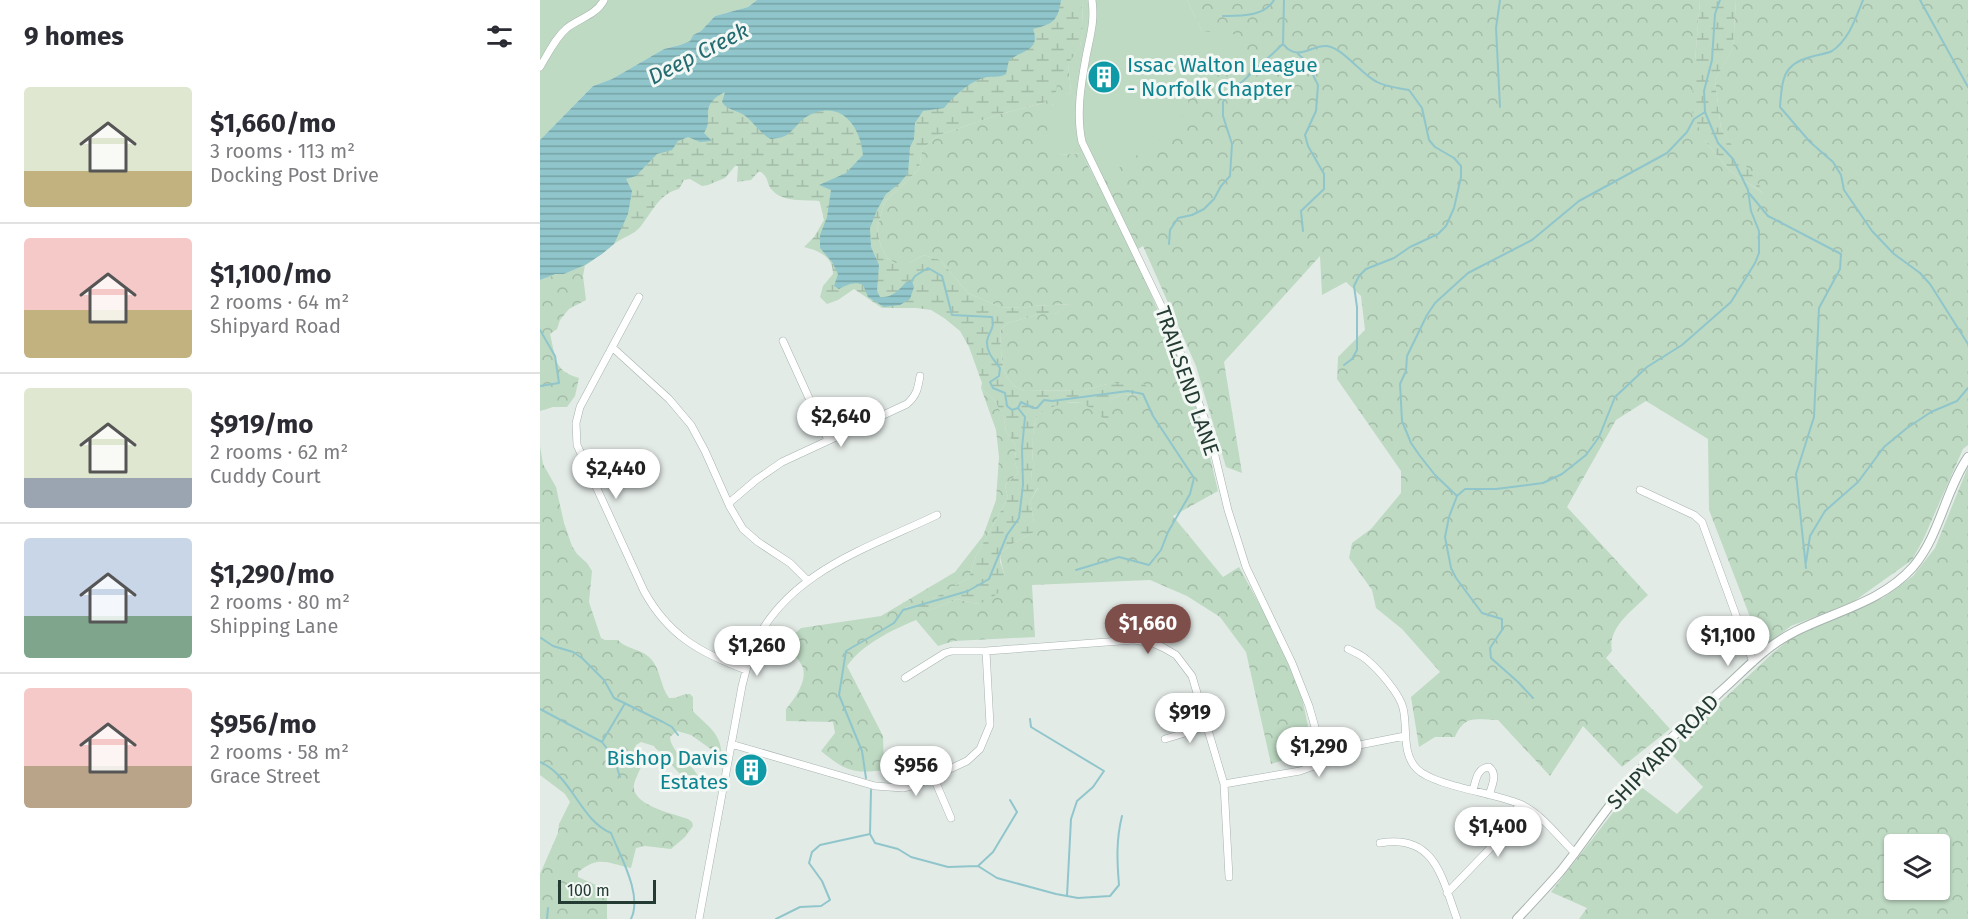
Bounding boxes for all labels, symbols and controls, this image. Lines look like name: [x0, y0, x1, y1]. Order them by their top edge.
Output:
water label: Deep Creek: [643, 17, 753, 90]
icon: filters: [483, 20, 516, 53]
text: 9 homes: [24, 21, 124, 52]
place label: Issac Walton League - Norfolk Chapter: [1127, 52, 1318, 102]
building icon: Issac Walton League - Norfolk Chapter: [1086, 59, 1122, 95]
text: $1,660/mo: [210, 108, 336, 139]
icon: home: [72, 111, 144, 183]
text: 3 rooms · 113 m²: [210, 139, 355, 163]
text: Docking Post Drive: [210, 163, 379, 187]
text: $1,100/mo: [210, 259, 331, 290]
icon: home: [72, 262, 144, 334]
text: 2 rooms · 64 m²: [210, 290, 349, 314]
street label: TRAILSEND LANE: [1149, 303, 1225, 459]
text: Shipyard Road: [210, 314, 341, 338]
pin: $2,640: [792, 397, 890, 448]
text: $2,640: [811, 404, 871, 428]
text: $919/mo: [210, 409, 313, 440]
icon: home: [72, 412, 144, 484]
text: 2 rooms · 62 m²: [210, 440, 348, 464]
pin: $2,440: [567, 449, 665, 500]
text: $2,440: [586, 456, 646, 480]
text: Cuddy Court: [210, 464, 321, 488]
text: $1,290/mo: [210, 559, 335, 590]
icon: home: [72, 562, 144, 634]
text: 2 rooms · 80 m²: [210, 590, 350, 614]
pin: $1,660: [1099, 604, 1197, 655]
text: $1,660: [1119, 611, 1177, 635]
text: Shipping Lane: [210, 614, 338, 638]
pin: $1,100: [1679, 616, 1777, 667]
text: $1,100: [1700, 623, 1756, 647]
pin: $1,260: [708, 626, 806, 677]
text: $1,260: [728, 633, 786, 657]
street label: SHIPYARD ROAD: [1602, 689, 1724, 815]
pin: $919: [1154, 693, 1226, 744]
text: $919: [1169, 700, 1211, 724]
text: $956/mo: [210, 709, 316, 740]
icon: home: [72, 712, 144, 784]
pin: $1,290: [1270, 727, 1368, 778]
text: $1,290: [1290, 734, 1348, 758]
text: 2 rooms · 58 m²: [210, 740, 349, 764]
place label: Bishop Davis Estates: [606, 745, 728, 795]
pin: $956: [880, 746, 952, 797]
building icon: Bishop Davis Estates: [733, 752, 769, 788]
text: $956: [894, 753, 938, 777]
text: Grace Street: [210, 764, 320, 788]
pin: $1,400: [1449, 807, 1547, 858]
text: $1,400: [1469, 814, 1527, 838]
map controls: [1884, 834, 1950, 900]
button: layers: [1884, 834, 1950, 900]
scale bar: [558, 877, 656, 904]
text: 100 m: [567, 881, 610, 900]

